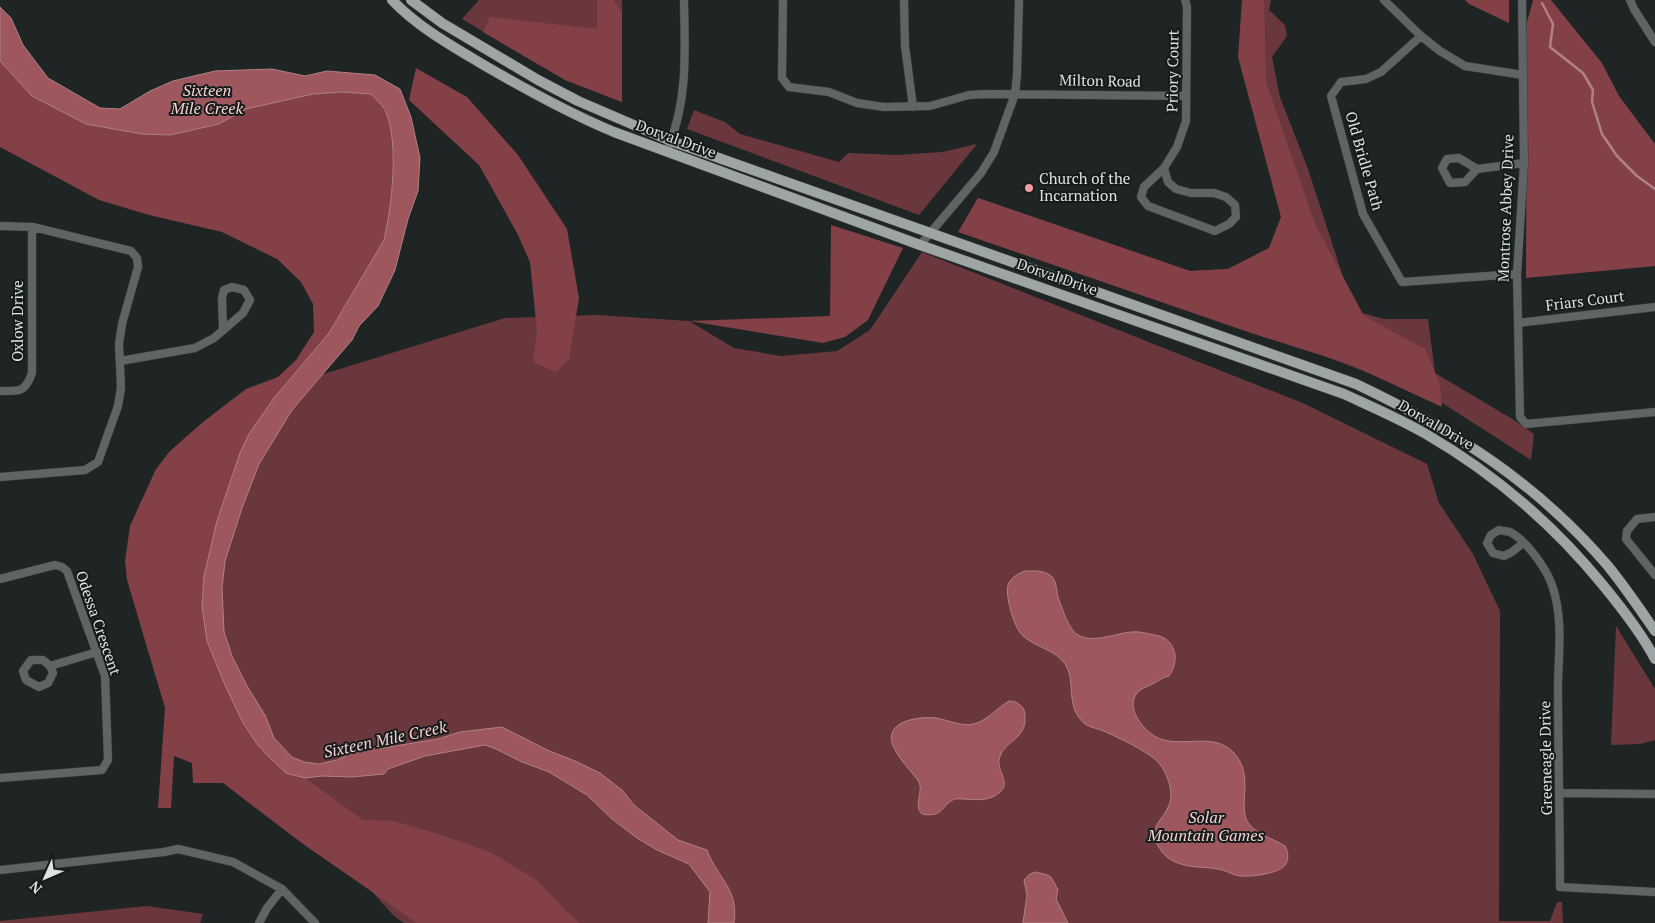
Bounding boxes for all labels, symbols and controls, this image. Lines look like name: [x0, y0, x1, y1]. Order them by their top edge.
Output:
street label: Priory Court: [1161, 29, 1183, 112]
street label: Milton Road: [1059, 69, 1141, 91]
water label: Sixteen Mile Creek: [170, 79, 243, 119]
street label: Old Bridle Path: [1341, 109, 1389, 213]
street label: Dorval Drive: [633, 114, 719, 162]
street label: Montrose Abbey Drive: [1492, 134, 1518, 282]
place label: Church of the Incarnation: [1039, 168, 1130, 205]
marker: Church of the Incarnation: [1023, 182, 1035, 194]
street label: Dorval Drive: [1014, 253, 1100, 299]
street label: Oxlow Drive: [7, 280, 27, 362]
street label: Friars Court: [1544, 285, 1626, 315]
street label: Dorval Drive: [1395, 394, 1478, 454]
street label: Odessa Crescent: [72, 568, 126, 678]
street label: Greeneagle Drive: [1534, 701, 1556, 815]
water label: Sixteen Mile Creek: [322, 715, 449, 763]
water label: Solar Mountain Games: [1147, 806, 1265, 846]
north arrow: [20, 853, 70, 903]
text: N: [25, 877, 46, 898]

